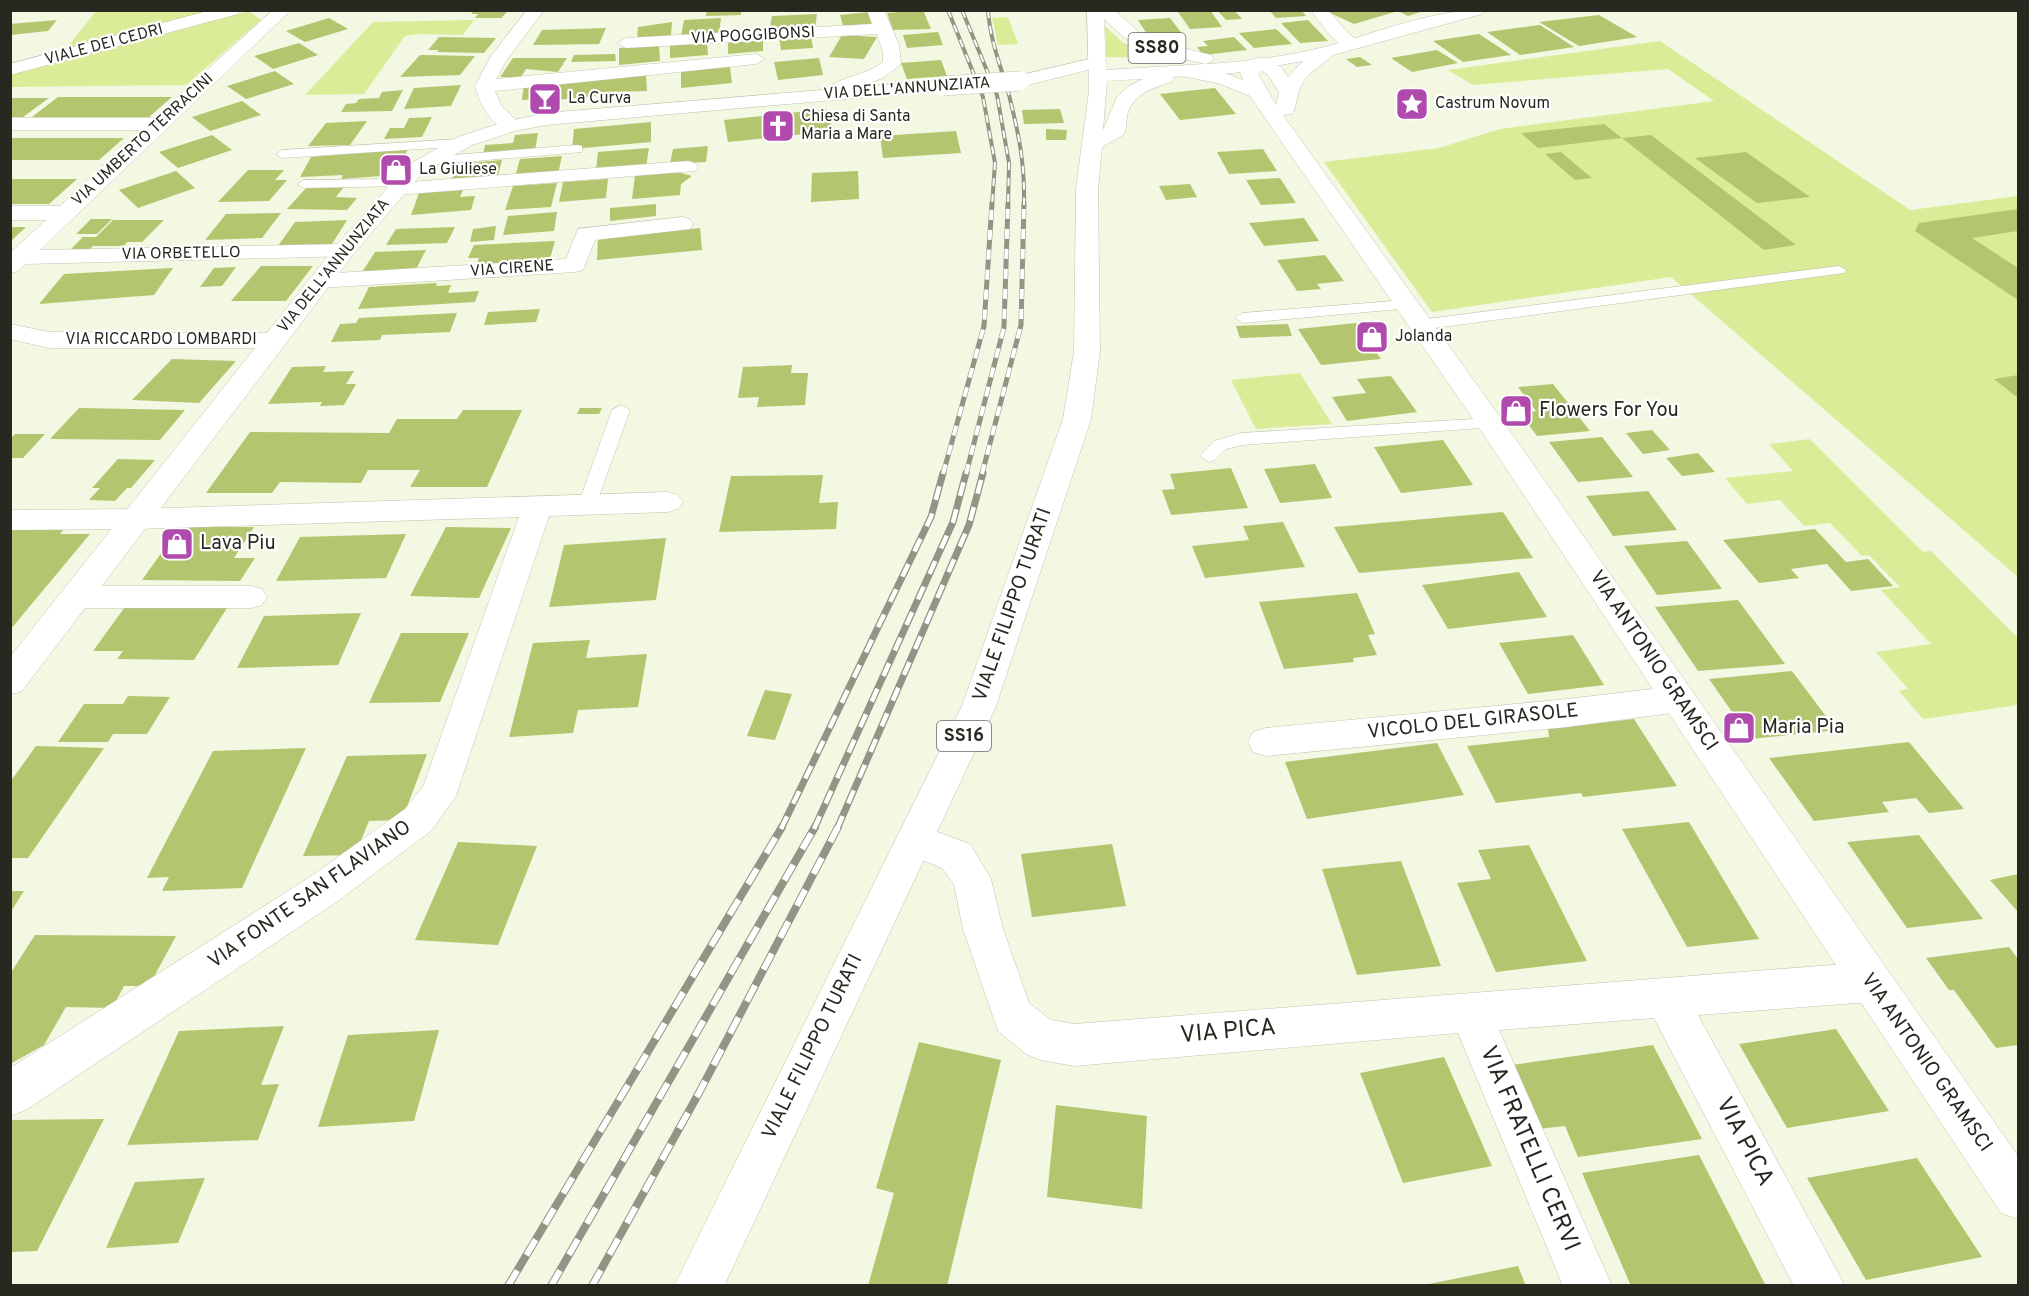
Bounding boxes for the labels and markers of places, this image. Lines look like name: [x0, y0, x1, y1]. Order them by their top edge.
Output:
bar icon: La Curva: [527, 81, 563, 117]
place icon: Castrum Novum: [1394, 86, 1430, 122]
place label: La Curva: [568, 89, 631, 109]
place label: Castrum Novum: [1435, 94, 1550, 114]
place label: Chiesa di Santa Maria a Mare: [801, 107, 911, 145]
church icon: Chiesa di Santa Maria a Mare: [760, 108, 796, 144]
shop icon: La Giuliese: [378, 152, 414, 188]
place label: La Giuliese: [419, 160, 497, 180]
shop icon: Jolanda: [1354, 319, 1390, 355]
place label: Jolanda: [1395, 327, 1452, 347]
shop icon: Flowers For You: [1498, 393, 1534, 429]
place label: Flowers For You: [1539, 398, 1679, 424]
shop icon: Lava Piu: [159, 526, 195, 562]
place label: Lava Piu: [200, 531, 276, 557]
shop icon: Maria Pia: [1721, 710, 1757, 746]
place label: Maria Pia: [1762, 715, 1844, 741]

